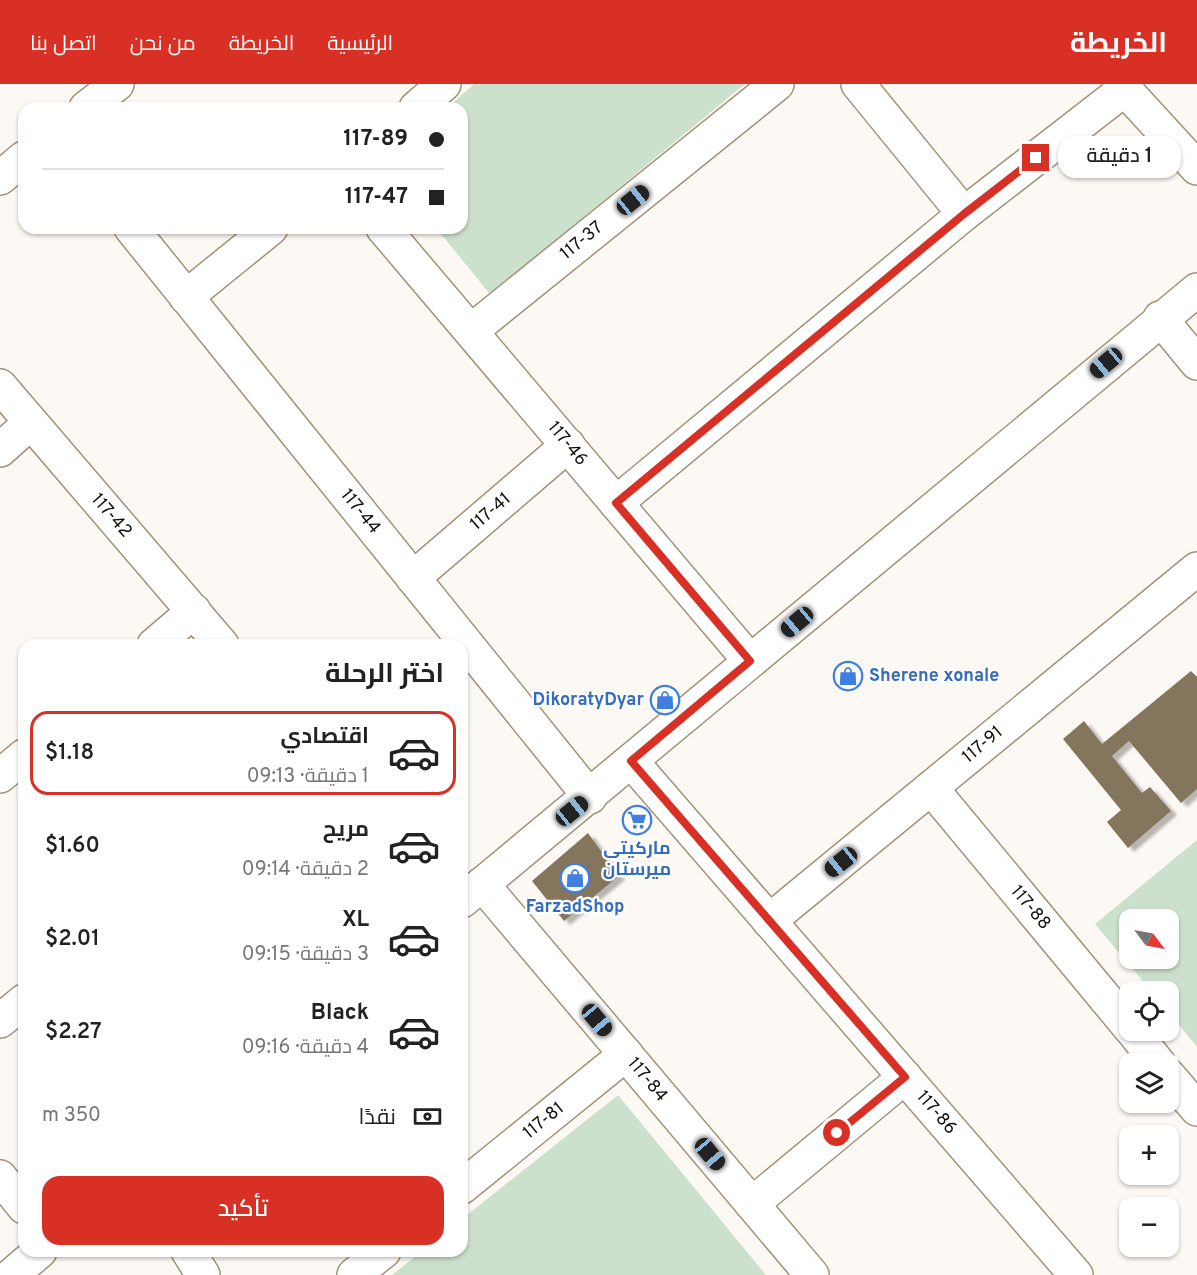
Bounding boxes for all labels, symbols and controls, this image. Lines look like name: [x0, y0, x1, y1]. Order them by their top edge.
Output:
text: الخريطة: [1070, 27, 1167, 63]
text: اتصل بنا: [30, 31, 97, 58]
text: من نحن: [130, 31, 196, 58]
text: الخريطة: [229, 31, 294, 58]
text: الرئيسية: [327, 31, 393, 58]
text: 117-89: [343, 126, 408, 153]
callout: 1 دقيقة: [1057, 137, 1180, 179]
route end: [1022, 144, 1049, 171]
text: 1 دقيقة: [1087, 144, 1153, 170]
car: [613, 182, 653, 218]
text: 117-47: [345, 184, 408, 211]
street label: 117-37: [556, 217, 608, 265]
car: [1086, 345, 1126, 381]
street label: 117-46: [542, 417, 592, 471]
street label: 117-44: [335, 485, 385, 539]
street label: 117-41: [466, 488, 516, 536]
street label: 117-42: [86, 489, 136, 543]
car: [777, 604, 817, 640]
text: اختر الرحلة: [325, 658, 444, 692]
shop icon: Sherene xonale: [832, 660, 864, 692]
place label: Sherene xonale: [869, 665, 999, 688]
shop icon: DikoratyDyar: [649, 684, 681, 716]
place label: DikoratyDyar: [533, 689, 645, 712]
street label: 117-91: [958, 721, 1008, 769]
text: اقتصادي: [280, 724, 369, 751]
icon: car: [387, 726, 441, 780]
text: $1.18: [45, 740, 94, 767]
text: 1 دقيقة · 09:13: [247, 764, 369, 790]
car: [552, 793, 592, 829]
supermarket icon: مارکیتی میرستان: [621, 804, 653, 836]
text: مريح: [323, 817, 369, 844]
icon: car: [387, 819, 441, 873]
text: $1.60: [45, 833, 100, 860]
place label: مارکیتی میرستان: [603, 838, 671, 882]
car: [821, 844, 861, 880]
text: 2 دقيقة · 09:14: [242, 857, 369, 883]
shop icon: FarzadShop: [559, 862, 591, 894]
street label: 117-88: [1005, 881, 1055, 935]
place label: FarzadShop: [526, 896, 624, 919]
text: XL: [342, 907, 369, 934]
north arrow: [1119, 909, 1179, 969]
map controls: [1119, 909, 1179, 1257]
icon: car: [387, 912, 441, 966]
text: $2.01: [45, 926, 100, 953]
text: 3 دقيقة · 09:15: [242, 942, 369, 968]
button: locate: [1119, 981, 1179, 1041]
text: Black: [311, 1000, 369, 1027]
car: [579, 1000, 615, 1040]
icon: car: [387, 1005, 441, 1059]
text: $2.27: [45, 1019, 102, 1046]
text: 4 دقيقة · 09:16: [242, 1035, 369, 1061]
street label: 117-84: [622, 1053, 672, 1107]
button: layers: [1119, 1053, 1179, 1113]
street label: 117-86: [911, 1086, 961, 1140]
street label: 117-81: [519, 1097, 569, 1145]
icon: cash: [411, 1100, 444, 1133]
text: 350 m: [42, 1103, 101, 1129]
text: نقدًا: [358, 1105, 396, 1132]
route start: [823, 1119, 850, 1146]
button: +: [1119, 1125, 1179, 1185]
car: [692, 1134, 728, 1174]
button: تأكيد: [42, 1176, 444, 1245]
button: −: [1119, 1197, 1179, 1257]

